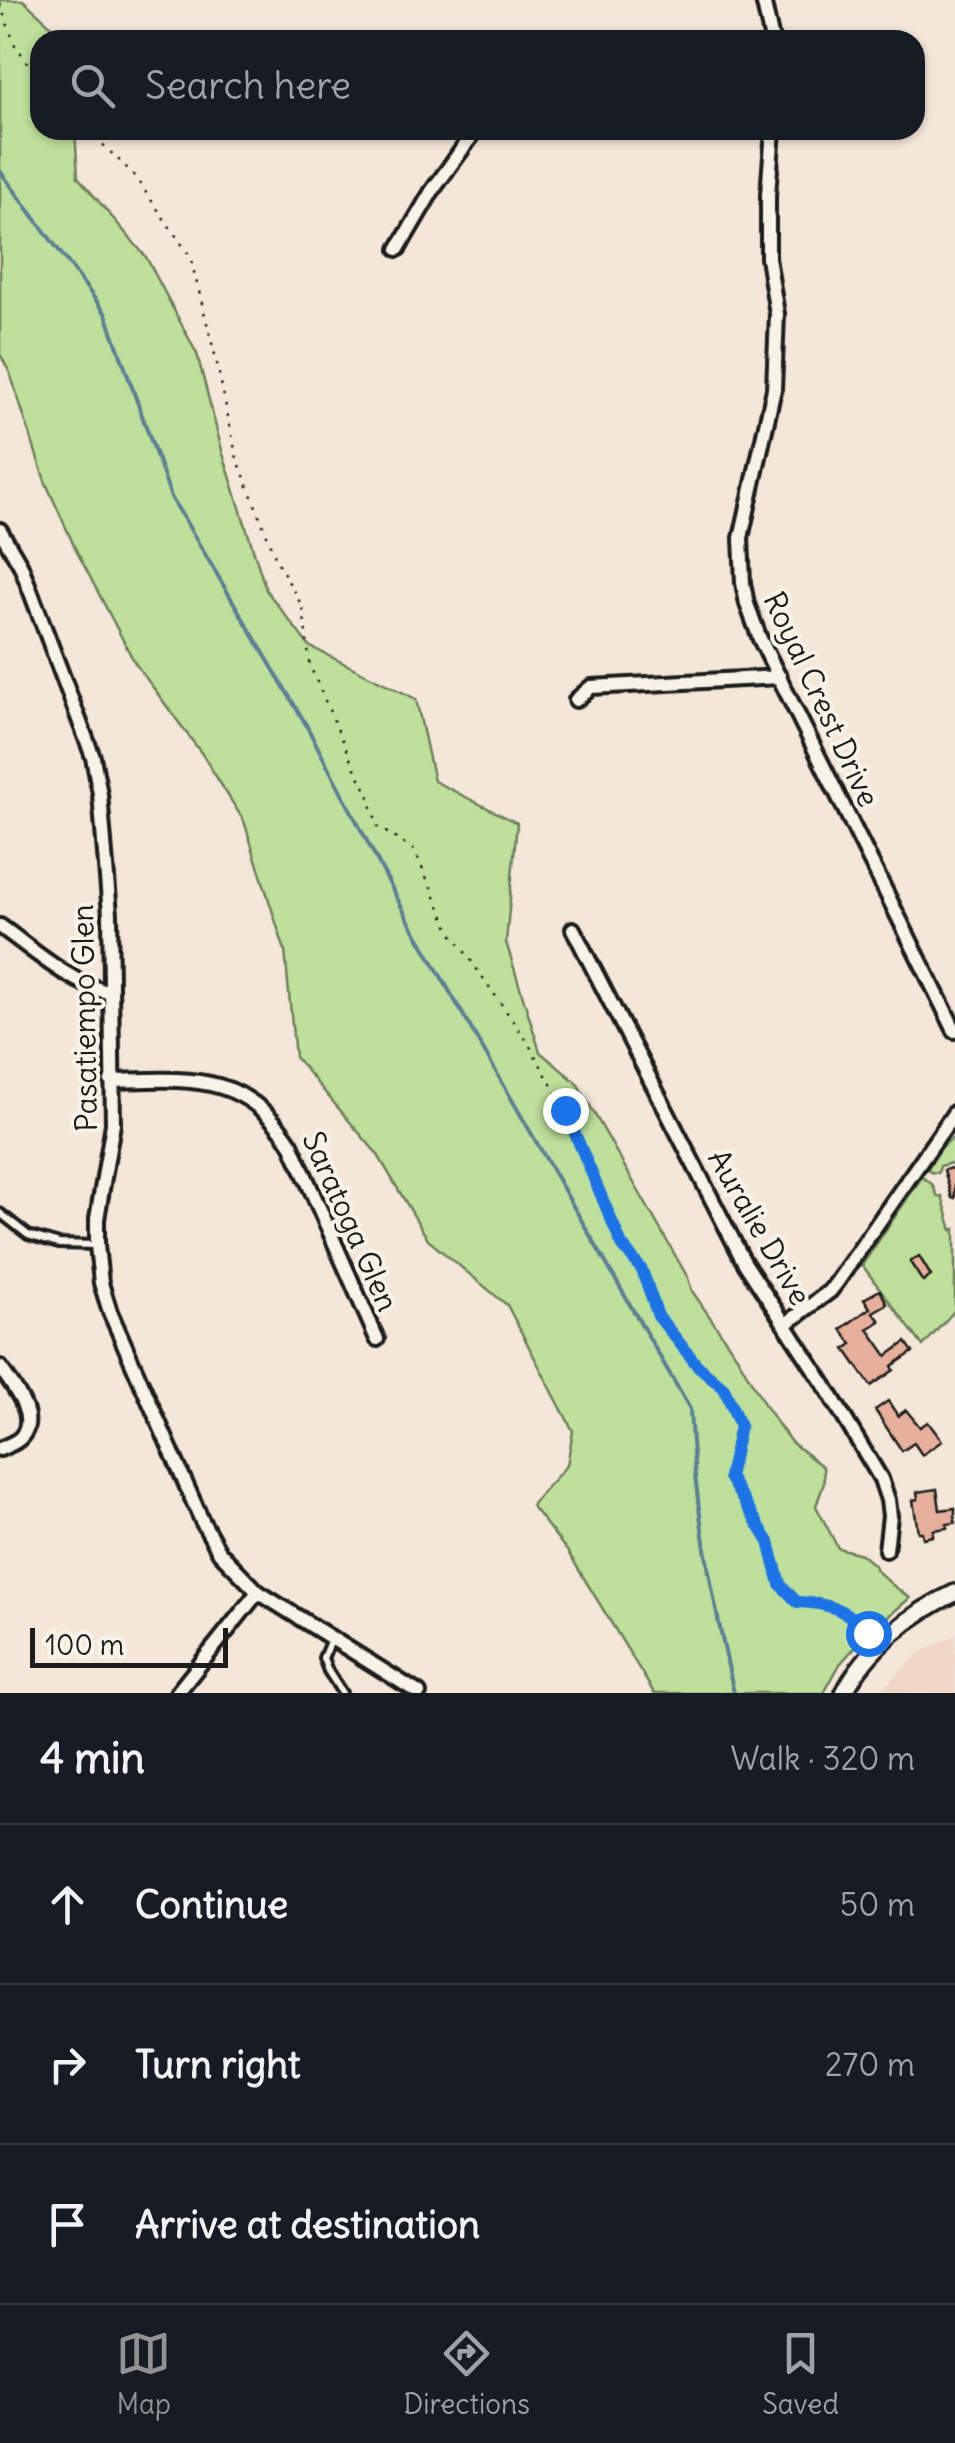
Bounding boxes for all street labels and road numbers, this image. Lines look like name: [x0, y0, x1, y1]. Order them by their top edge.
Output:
street label: Royal Crest Drive: [756, 586, 888, 812]
street label: Pasatiempo Glen: [63, 904, 105, 1132]
street label: Saratoga Glen: [294, 1125, 408, 1317]
street label: Auralie Drive: [700, 1142, 820, 1312]

